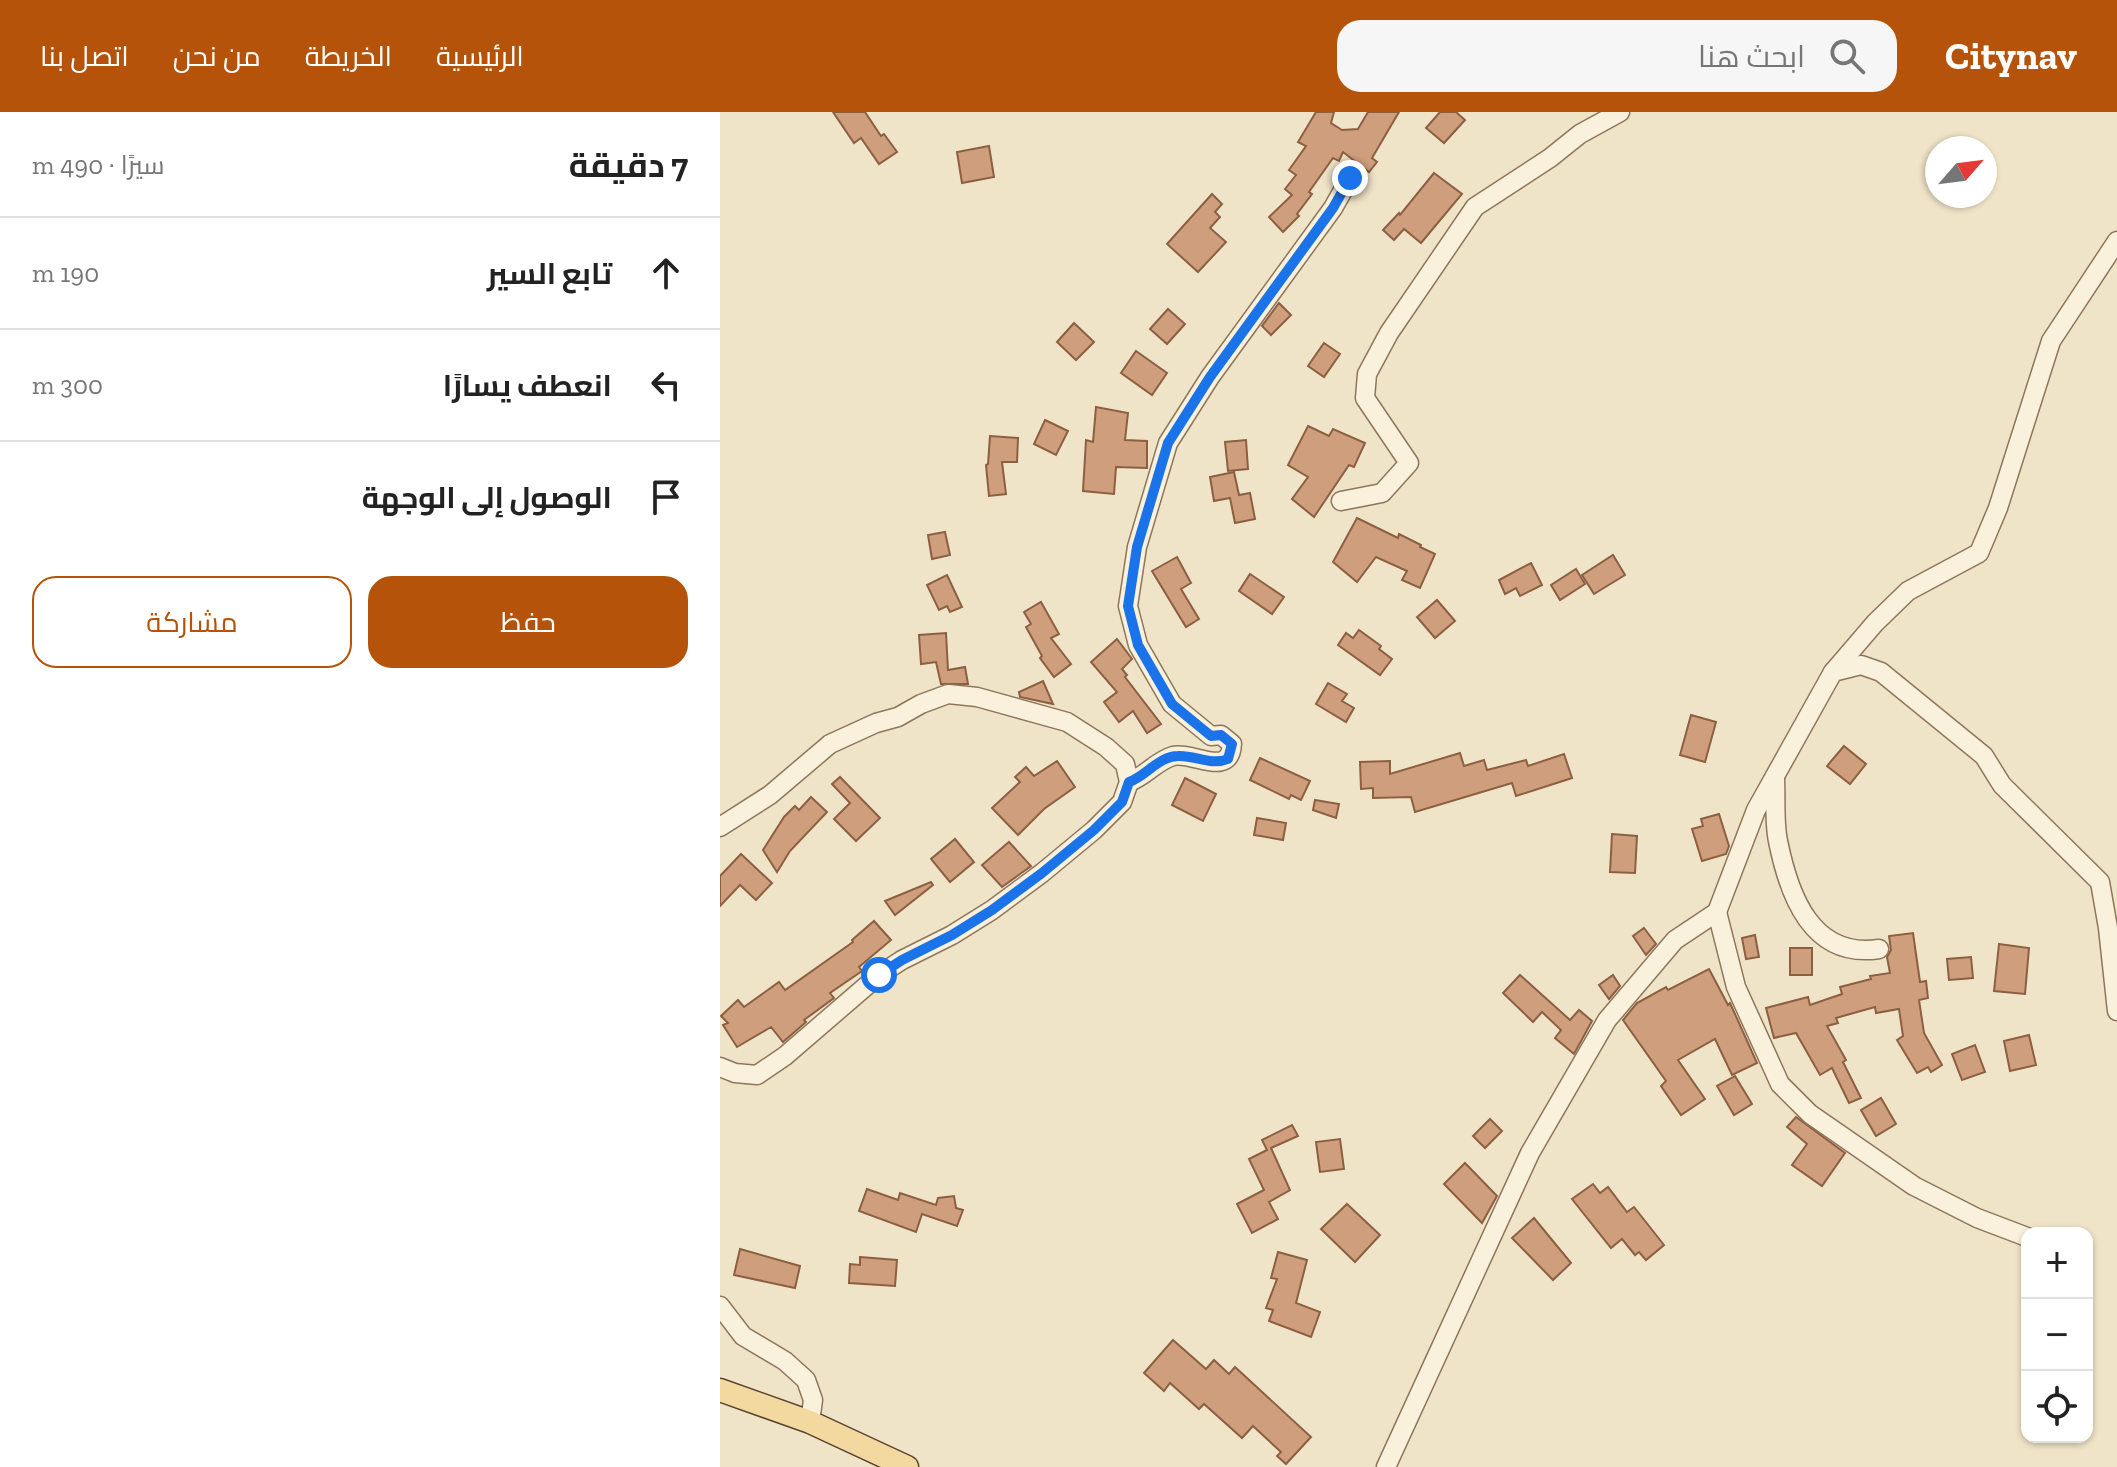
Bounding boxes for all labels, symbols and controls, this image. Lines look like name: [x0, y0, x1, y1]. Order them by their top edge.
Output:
search box: [1337, 20, 1897, 92]
text: Citynav: [1945, 33, 2077, 79]
icon: search: [1825, 34, 1869, 78]
text: ابحث هنا: [1698, 39, 1805, 75]
text: اتصل بنا: [40, 40, 129, 73]
text: من نحن: [173, 40, 261, 73]
text: الخريطة: [305, 40, 392, 73]
text: الرئيسية: [436, 40, 524, 73]
north arrow: [1925, 136, 1997, 208]
text: 7 دقيقة: [569, 145, 688, 186]
text: سيرًا · 490 m: [32, 149, 165, 181]
route end: [1332, 160, 1368, 196]
icon: ahead: [644, 251, 688, 295]
text: تابع السير: [487, 256, 612, 292]
text: 190 m: [32, 257, 99, 289]
icon: left: [644, 363, 688, 407]
text: انعطف يسارًا: [443, 368, 612, 404]
text: 300 m: [32, 369, 103, 401]
icon: arrive: [644, 475, 688, 519]
text: الوصول إلى الوجهة: [362, 480, 612, 516]
button: مشاركة: [32, 576, 352, 668]
button: حفظ: [368, 576, 688, 668]
route start: [861, 957, 897, 993]
map controls: [2021, 1227, 2093, 1443]
button: +: [2021, 1227, 2093, 1299]
button: −: [2021, 1299, 2093, 1371]
button: locate: [2021, 1371, 2093, 1443]

